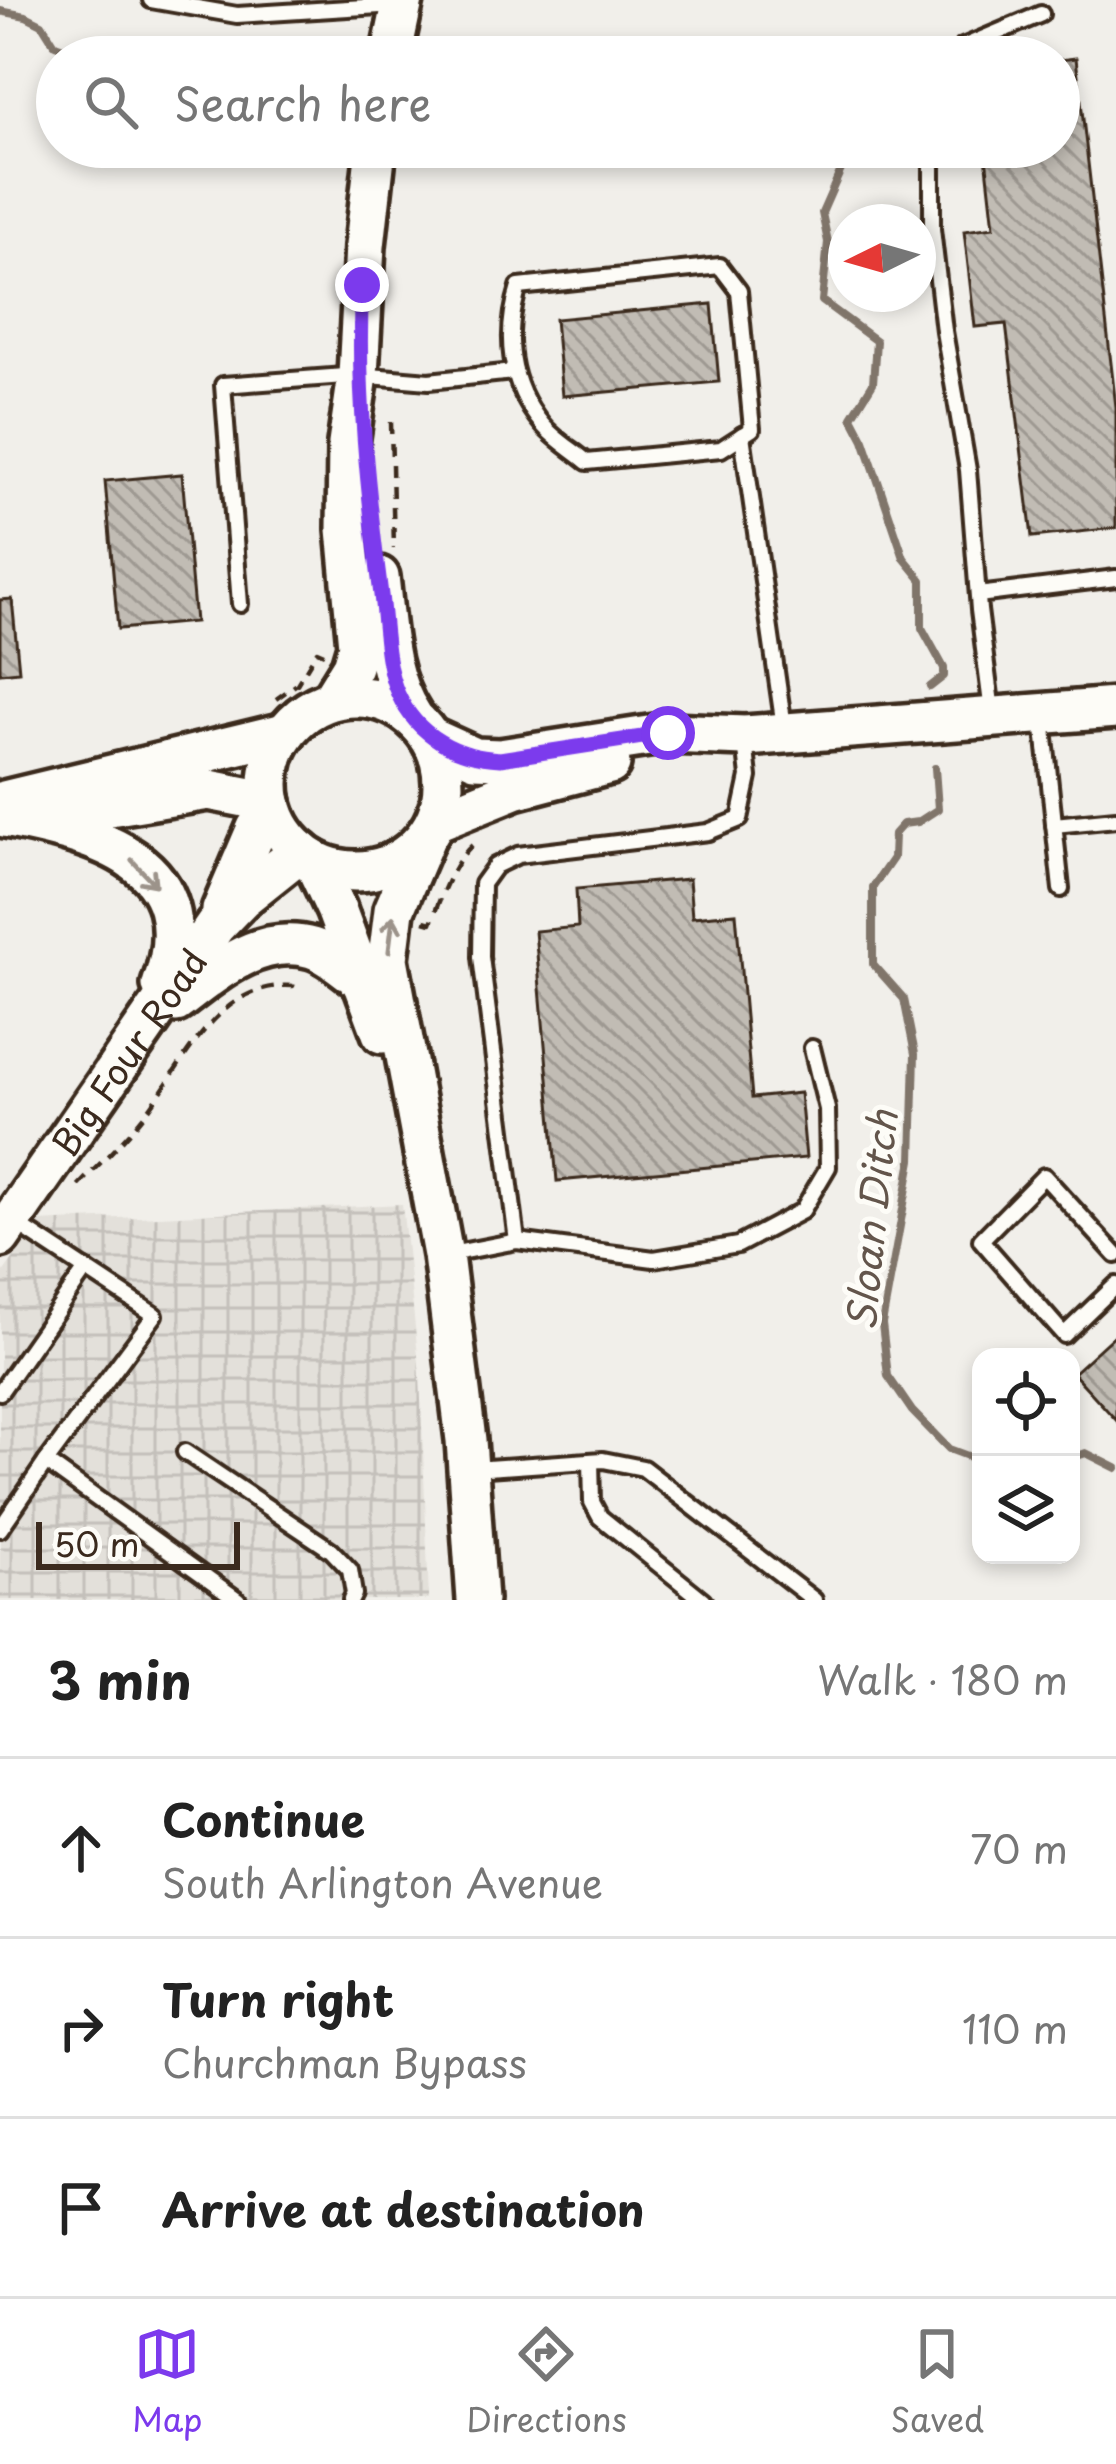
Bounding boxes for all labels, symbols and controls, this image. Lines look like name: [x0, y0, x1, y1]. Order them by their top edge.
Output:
search box: [36, 36, 1080, 168]
text: Search here: [174, 68, 431, 136]
icon: search: [78, 69, 144, 135]
north arrow: [828, 204, 936, 312]
route end: [335, 258, 389, 312]
route start: [641, 706, 695, 760]
one-way arrow: [129, 857, 158, 887]
one-way arrow: [380, 915, 403, 954]
street label: Big Four Road: [37, 937, 219, 1166]
water label: Sloan Ditch: [829, 1106, 911, 1333]
map controls: [972, 1348, 1080, 1564]
button: locate: [972, 1348, 1080, 1456]
button: layers: [972, 1456, 1080, 1564]
scale bar: [36, 1516, 240, 1569]
text: 50 m: [54, 1518, 140, 1568]
text: 3 min: [48, 1640, 192, 1717]
text: Walk · 180 m: [818, 1649, 1068, 1708]
text: Continue: [162, 1784, 365, 1852]
icon: ahead: [48, 1815, 114, 1881]
text: 70 m: [970, 1818, 1068, 1877]
text: South Arlington Avenue: [162, 1852, 603, 1911]
text: Turn right: [162, 1964, 394, 2032]
icon: right: [48, 1995, 114, 2061]
text: 110 m: [962, 1998, 1068, 2057]
text: Churchman Bypass: [162, 2032, 527, 2091]
text: Arrive at destination: [162, 2174, 645, 2242]
icon: arrive: [48, 2175, 114, 2241]
tab: Map: [132, 2321, 202, 2443]
tab: Directions: [466, 2321, 627, 2443]
tab: Saved: [890, 2321, 984, 2443]

